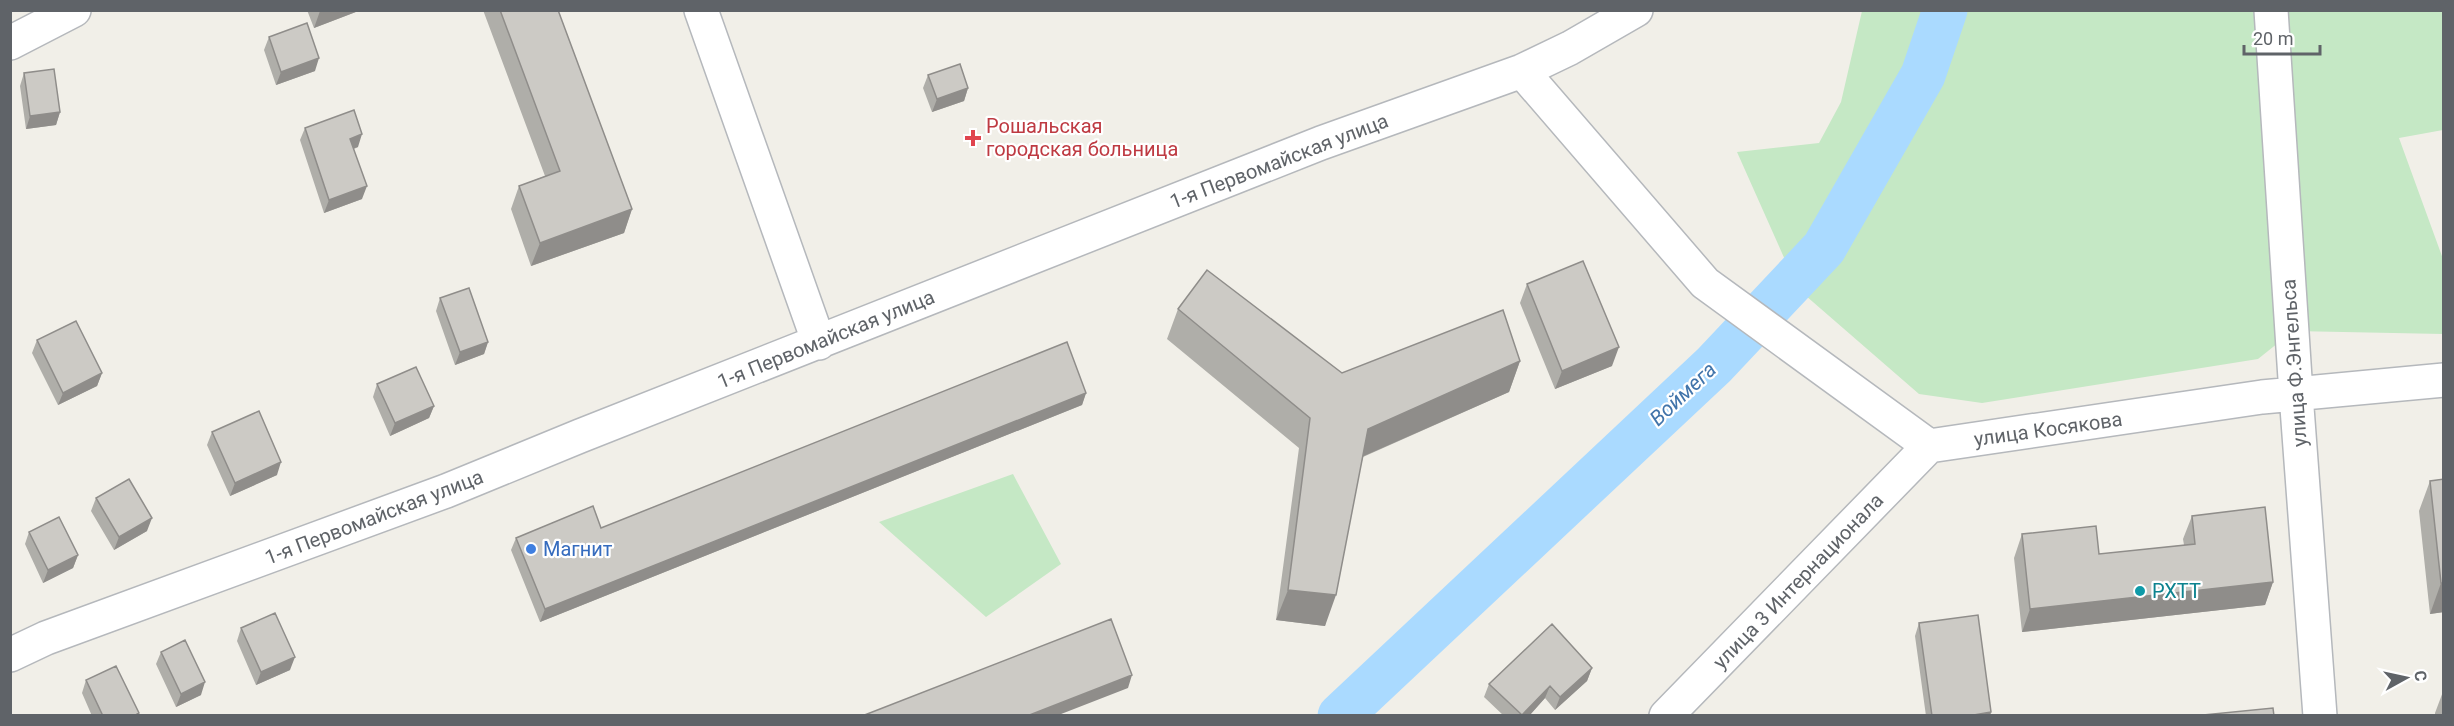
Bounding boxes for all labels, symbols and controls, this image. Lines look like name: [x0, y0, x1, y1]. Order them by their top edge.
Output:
scale bar: [2244, 18, 2320, 56]
text: 20 m: [2253, 28, 2293, 49]
street label: 1-я Первомайская улица: [1166, 108, 1392, 214]
place label: Рошальская городская больница: [986, 114, 1178, 161]
marker: Рошальская городская больница: [964, 129, 982, 147]
street label: улица Ф.Энгельса: [2276, 278, 2312, 448]
street label: 1-я Первомайская улица: [714, 284, 938, 394]
water label: Воймега: [1645, 357, 1721, 431]
street label: улица Косякова: [1972, 407, 2124, 451]
street label: 1-я Первомайская улица: [261, 464, 487, 570]
street label: улица 3 Интернационала: [1708, 488, 1888, 674]
place label: Магнит: [543, 537, 613, 561]
marker: Магнит: [524, 542, 538, 556]
place label: РХТТ: [2152, 579, 2201, 603]
marker: РХТТ: [2133, 584, 2147, 598]
north arrow: [2376, 648, 2436, 708]
text: С: [2410, 669, 2430, 682]

